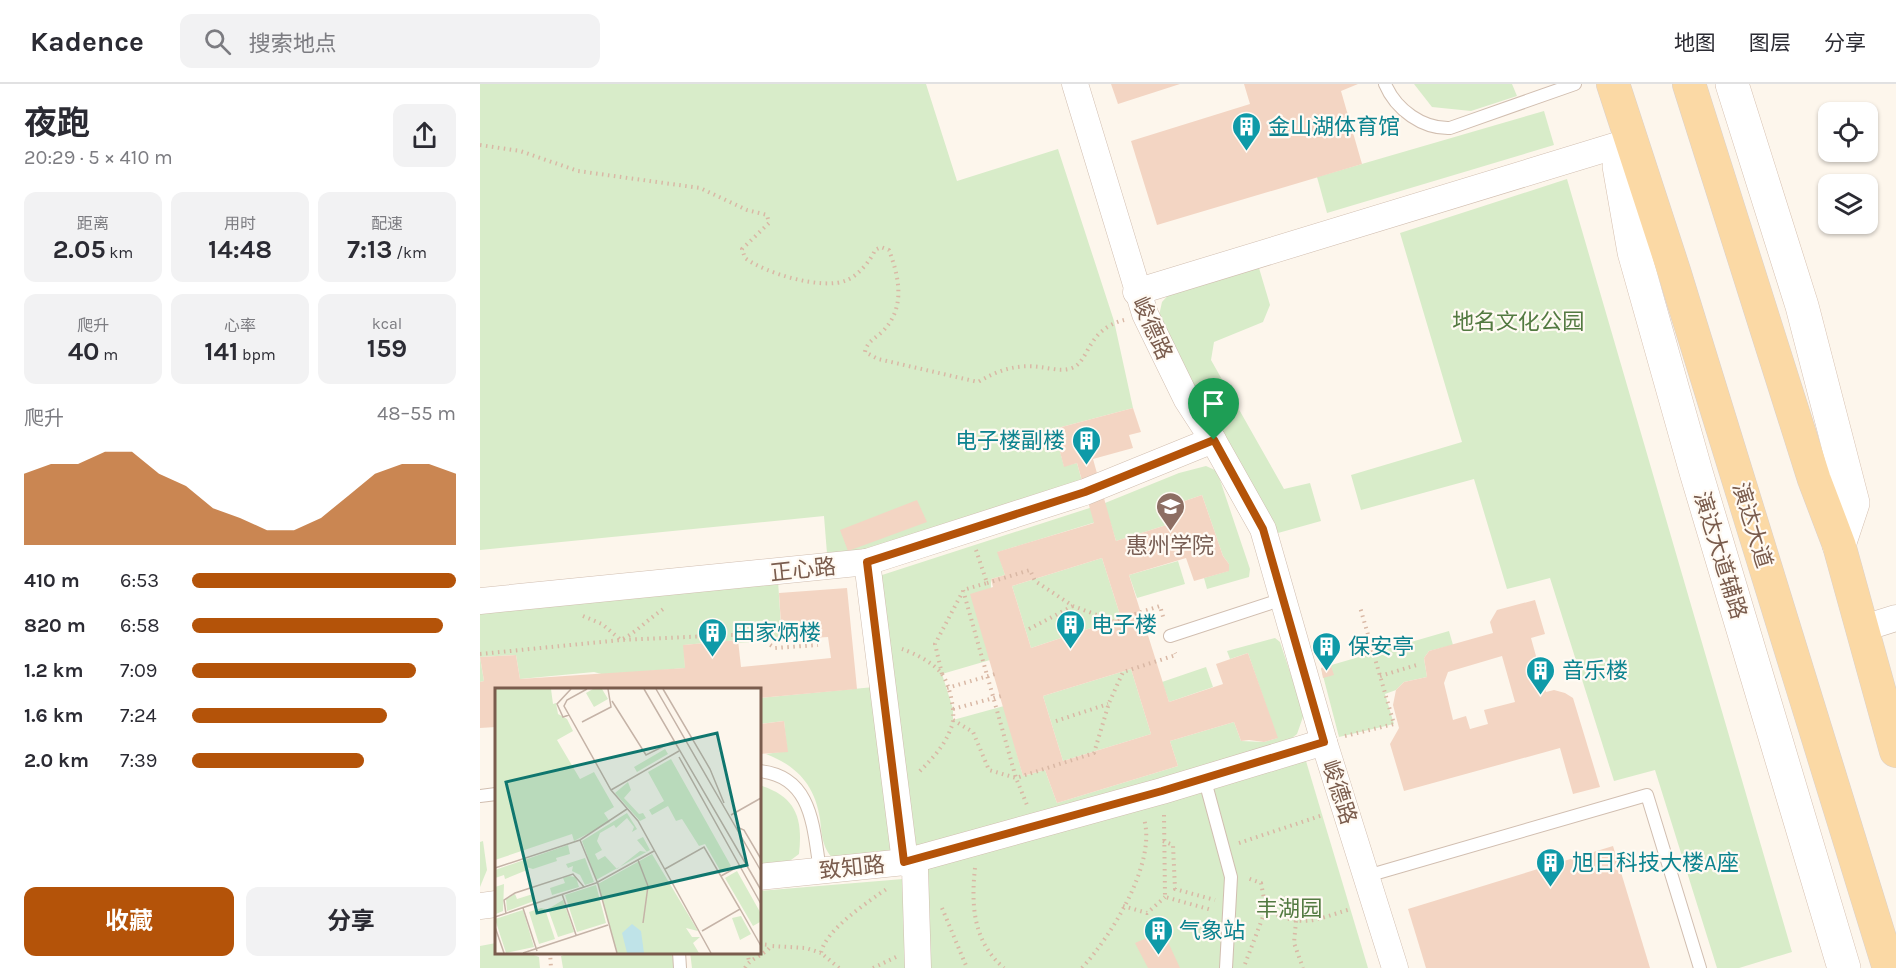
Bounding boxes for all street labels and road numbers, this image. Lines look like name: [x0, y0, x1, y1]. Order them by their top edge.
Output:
street label: 峻德路: [1127, 293, 1177, 364]
street label: 演达大道: [1727, 479, 1777, 571]
street label: 演达大道辅路: [1688, 488, 1752, 622]
street label: 正心路: [769, 554, 837, 586]
street label: 峻德路: [1316, 757, 1362, 828]
street label: 致知路: [818, 852, 886, 884]

